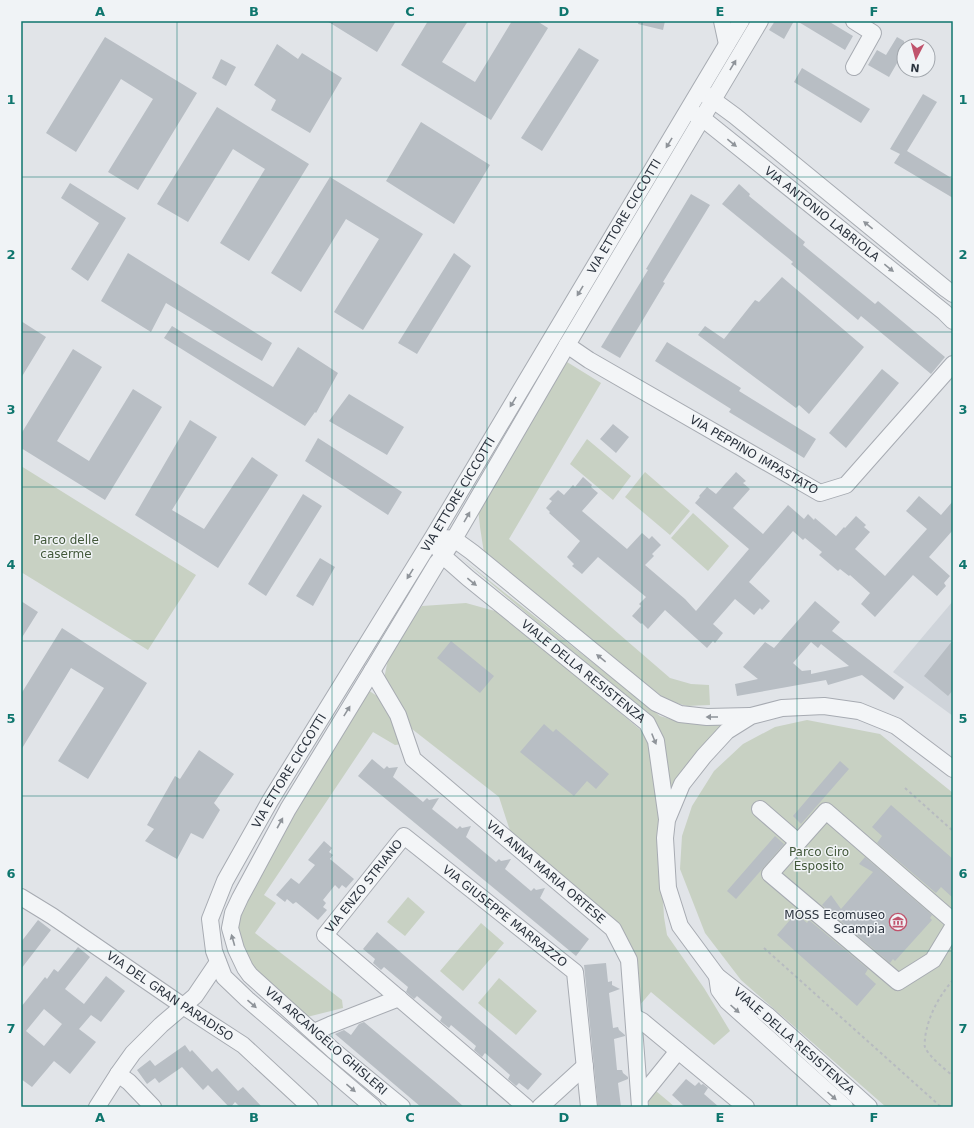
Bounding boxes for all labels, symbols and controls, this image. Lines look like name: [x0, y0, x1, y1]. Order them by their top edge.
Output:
text: A: [95, 4, 105, 19]
text: B: [249, 4, 259, 19]
text: C: [405, 4, 415, 19]
text: D: [559, 4, 570, 19]
text: E: [716, 4, 724, 19]
text: F: [870, 4, 878, 19]
north arrow: [896, 38, 936, 78]
one-way arrow: [730, 59, 737, 71]
text: N: [910, 61, 920, 74]
text: 1: [6, 92, 16, 107]
text: 1: [958, 92, 968, 107]
one-way arrow: [665, 137, 672, 149]
one-way arrow: [727, 138, 738, 147]
street label: VIA ETTORE CICCOTTI: [585, 157, 664, 276]
street label: VIA ANTONIO LABRIOLA: [762, 164, 883, 265]
one-way arrow: [863, 221, 874, 230]
text: 2: [6, 247, 16, 262]
text: 2: [958, 247, 968, 262]
one-way arrow: [883, 263, 894, 272]
one-way arrow: [577, 285, 584, 297]
one-way arrow: [510, 396, 517, 408]
text: 3: [6, 402, 16, 417]
text: 3: [958, 402, 968, 417]
street label: VIA PEPPINO IMPASTATO: [687, 413, 821, 497]
street label: VIA ETTORE CICCOTTI: [418, 435, 498, 555]
one-way arrow: [463, 511, 470, 523]
park label: Parco delle caserme: [33, 533, 99, 561]
text: 4: [6, 557, 16, 572]
text: 4: [958, 557, 968, 572]
one-way arrow: [407, 568, 414, 580]
one-way arrow: [467, 577, 478, 586]
street label: VIALE DELLA RESISTENZA: [518, 617, 649, 726]
one-way arrow: [596, 653, 607, 662]
one-way arrow: [344, 705, 351, 717]
text: 5: [6, 711, 16, 726]
street label: VIA ETTORE CICCOTTI: [249, 711, 329, 831]
text: 5: [958, 711, 968, 726]
one-way arrow: [706, 714, 719, 720]
one-way arrow: [652, 733, 658, 745]
one-way arrow: [277, 817, 284, 828]
street label: VIA ANNA MARIA ORTESE: [484, 818, 608, 926]
street label: VIA ENZO STRIANO: [322, 837, 405, 936]
park label: Parco Ciro Esposito: [789, 845, 849, 873]
street label: VIA GIUSEPPE MARRAZZO: [440, 862, 570, 970]
text: 6: [6, 866, 16, 881]
text: 6: [958, 866, 968, 881]
place label: MOSS Ecomuseo Scampia: [784, 908, 885, 936]
museum icon: MOSS Ecomuseo Scampia: [888, 912, 908, 932]
one-way arrow: [230, 934, 236, 946]
street label: VIA DEL GRAN PARADISO: [104, 949, 236, 1044]
street label: VIA ARCANGELO GHISLERI: [262, 984, 390, 1098]
street label: VIALE DELLA RESISTENZA: [731, 985, 858, 1098]
one-way arrow: [247, 999, 258, 1008]
one-way arrow: [730, 1004, 741, 1013]
text: 7: [6, 1021, 16, 1036]
text: 7: [958, 1021, 968, 1036]
one-way arrow: [347, 1083, 356, 1092]
one-way arrow: [827, 1091, 837, 1100]
text: A: [95, 1110, 105, 1125]
text: B: [249, 1110, 259, 1125]
text: C: [405, 1110, 415, 1125]
text: D: [559, 1110, 570, 1125]
text: E: [716, 1110, 724, 1125]
text: F: [870, 1110, 878, 1125]

